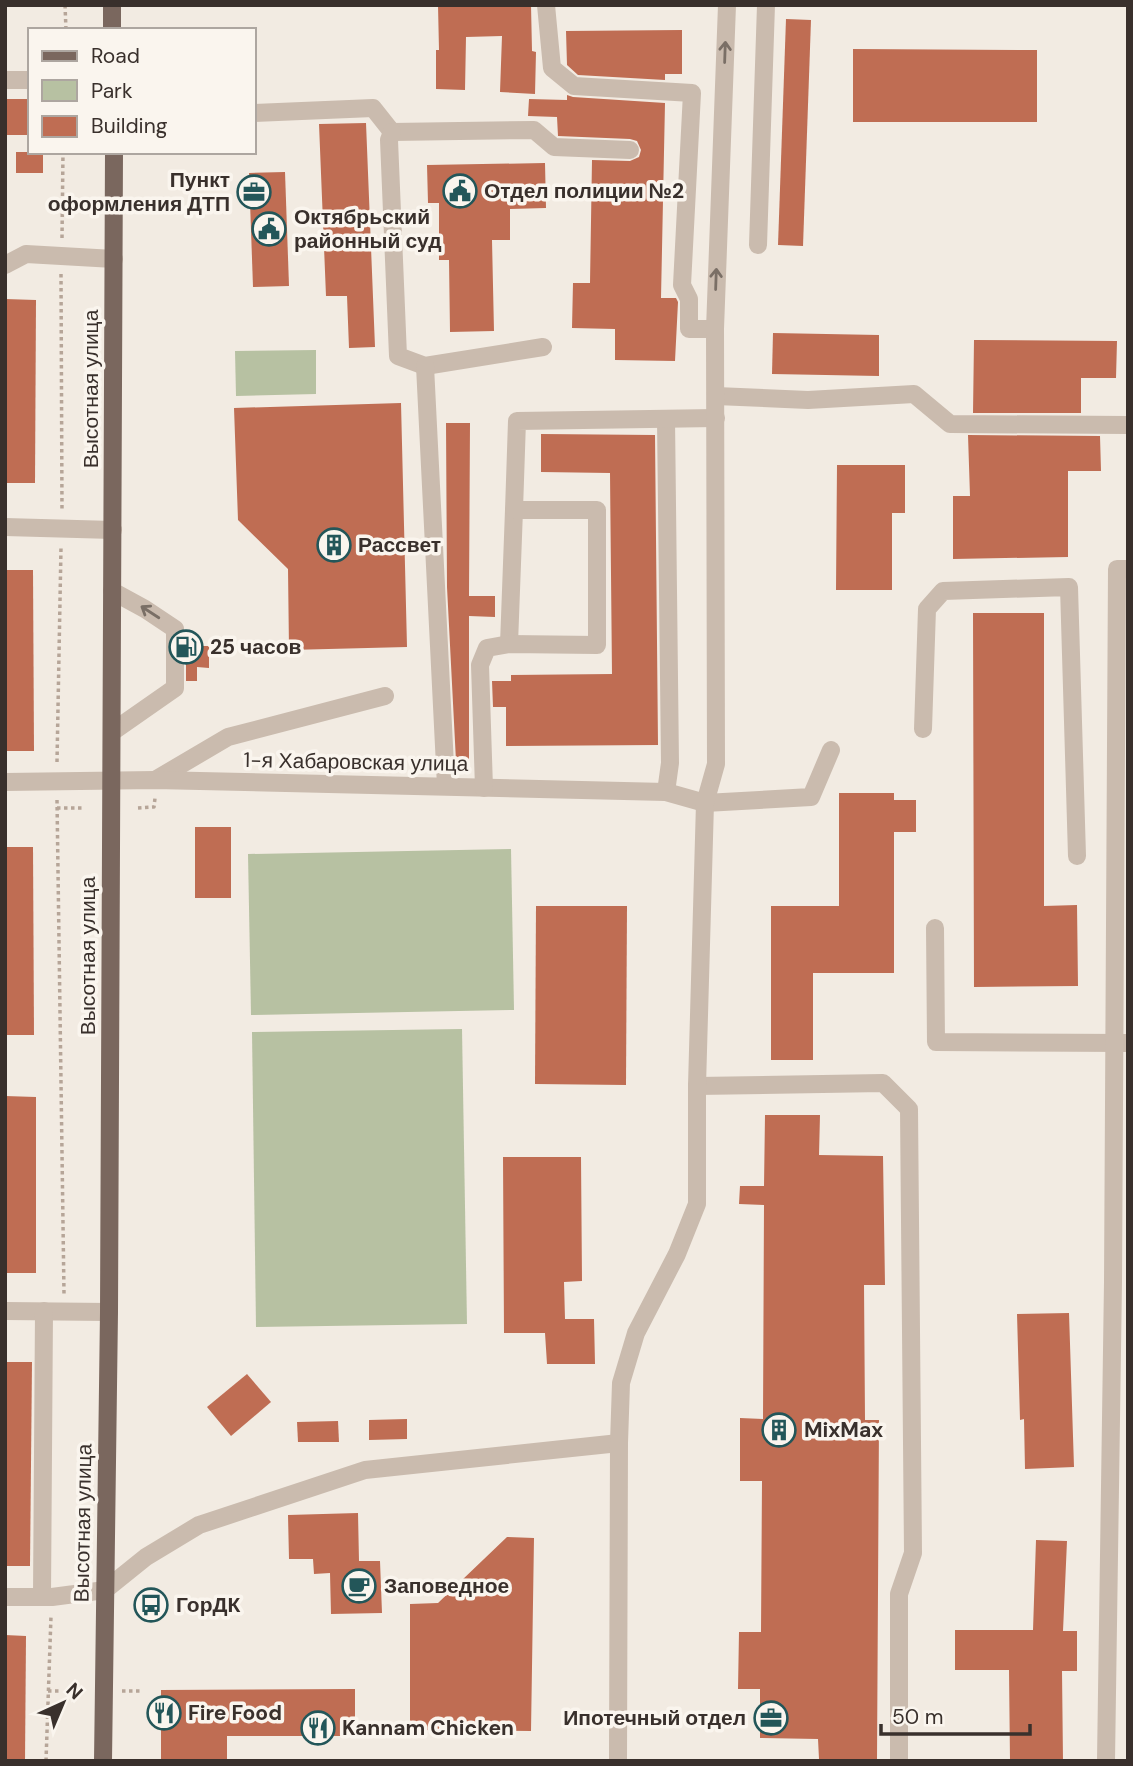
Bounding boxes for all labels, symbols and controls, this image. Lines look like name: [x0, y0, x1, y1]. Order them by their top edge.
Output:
legend: [28, 28, 256, 154]
one-way arrow: [719, 40, 732, 63]
text: Road: [91, 42, 140, 70]
text: Park: [91, 77, 133, 105]
text: Building: [91, 112, 168, 140]
place label: Пункт оформления ДТП: [48, 166, 230, 218]
public building icon: Отдел полиции №2: [441, 172, 479, 210]
office icon: Пункт оформления ДТП: [235, 173, 273, 211]
place label: Отдел полиции №2: [484, 177, 684, 205]
place label: Октябрьский районный суд: [294, 203, 442, 255]
public building icon: Октябрьский районный суд: [250, 210, 288, 248]
one-way arrow: [709, 268, 722, 291]
street label: Высотная улица: [77, 309, 105, 468]
building icon: Рассвет: [315, 526, 353, 564]
place label: Рассвет: [358, 531, 441, 559]
one-way arrow: [140, 605, 160, 619]
fuel station icon: 25 часов: [167, 628, 205, 666]
place label: 25 часов: [210, 633, 301, 661]
street label: 1-я Хабаровская улица: [243, 746, 469, 778]
street label: Высотная улица: [74, 876, 102, 1035]
building icon: MixMax: [760, 1411, 798, 1449]
place label: MixMax: [804, 1416, 883, 1444]
street label: Высотная улица: [68, 1443, 98, 1603]
cafe icon: Заповедное: [340, 1567, 378, 1605]
place label: Заповедное: [384, 1572, 509, 1600]
bus stop icon: ГорДК: [132, 1586, 170, 1624]
place label: ГорДК: [176, 1591, 240, 1619]
north arrow: [28, 1668, 98, 1738]
text: N: [61, 1677, 88, 1705]
scale bar: [881, 1692, 1030, 1736]
restaurant icon: Fire Food: [145, 1694, 183, 1732]
place label: Fire Food: [188, 1699, 282, 1727]
office icon: Ипотечный отдел: [752, 1699, 790, 1737]
text: 50 m: [892, 1703, 943, 1731]
place label: Ипотечный отдел: [563, 1704, 746, 1732]
restaurant icon: Kannam Chicken: [299, 1709, 337, 1747]
place label: Kannam Chicken: [342, 1714, 514, 1742]

